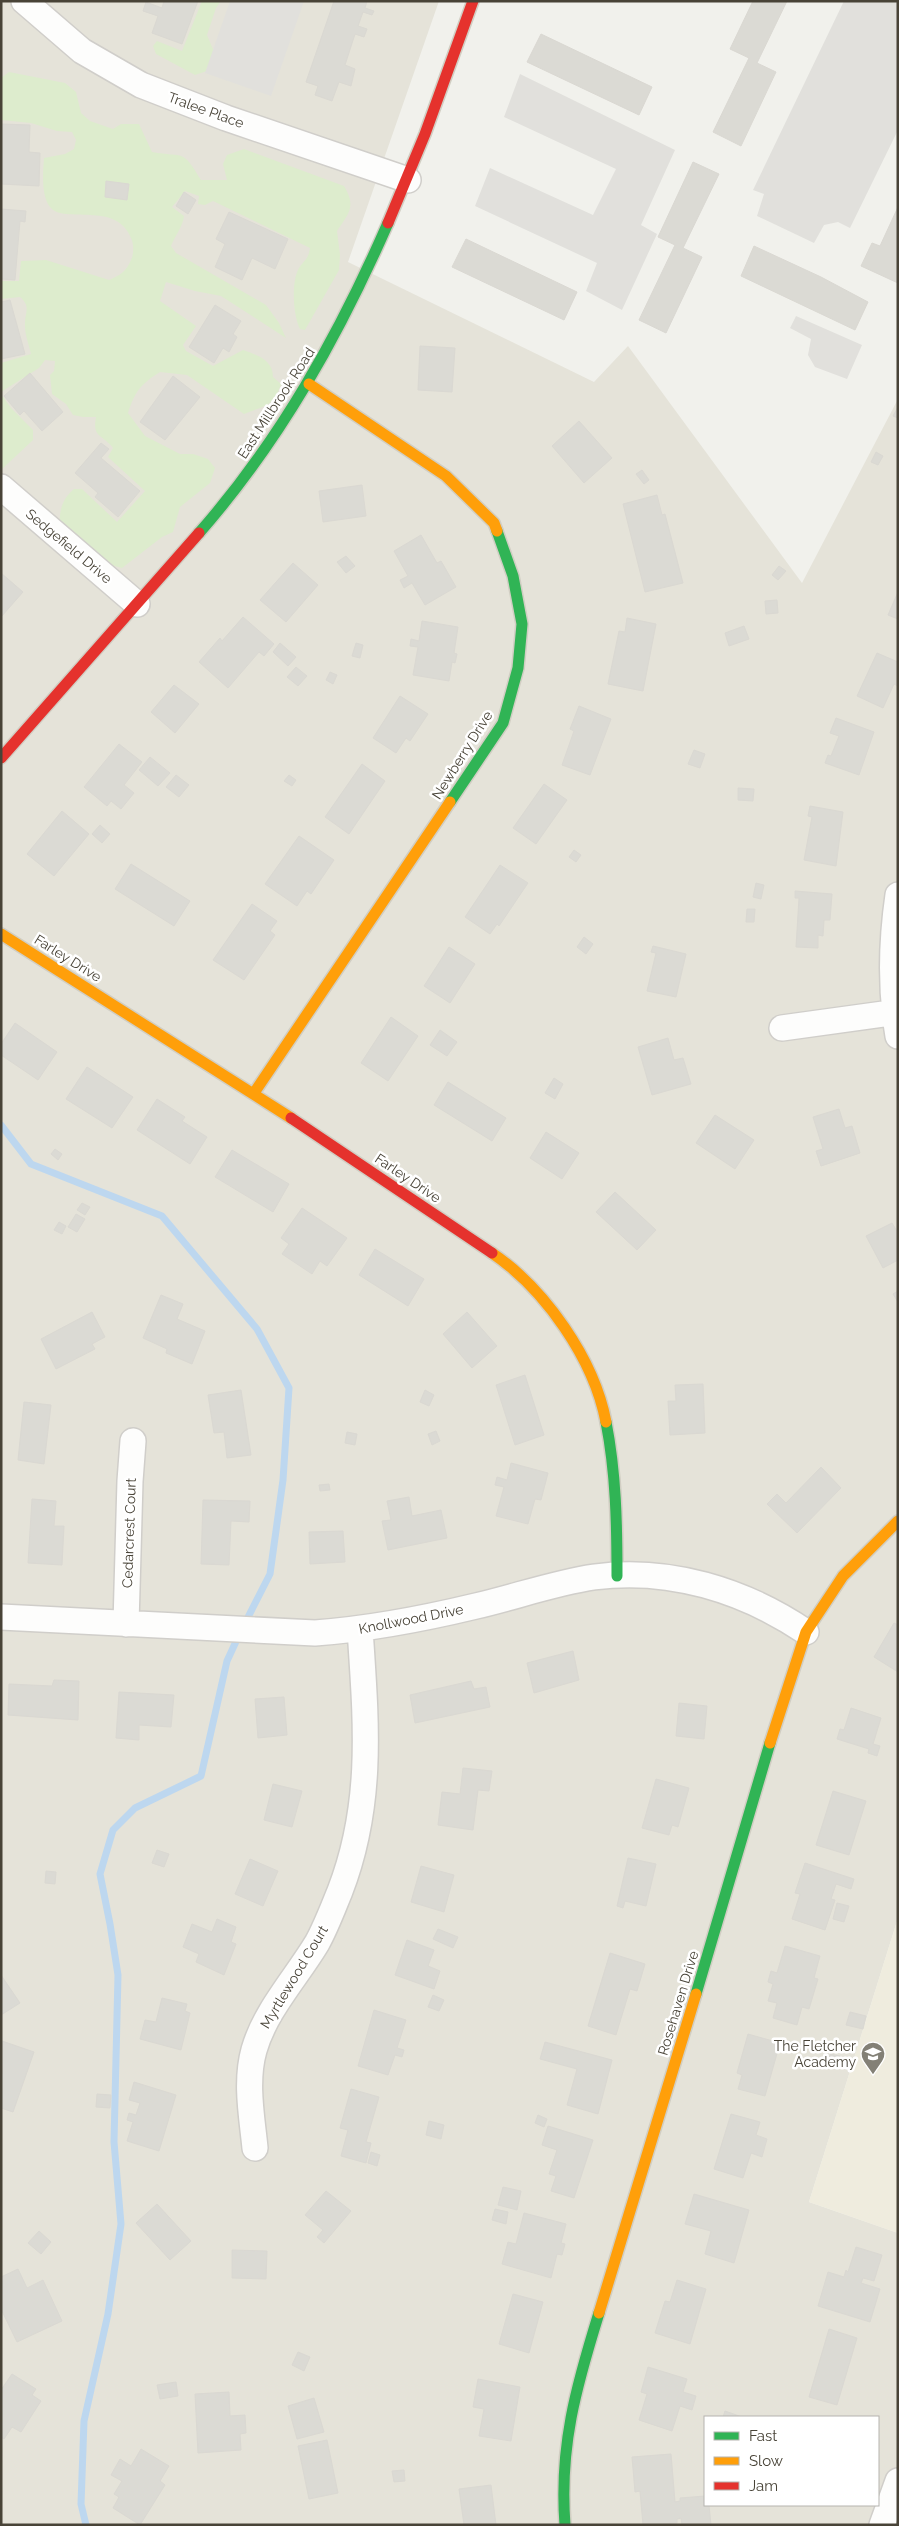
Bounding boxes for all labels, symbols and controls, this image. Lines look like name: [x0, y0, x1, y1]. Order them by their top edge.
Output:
street label: Tralee Place: [166, 89, 246, 131]
street label: East Millbrook Road: [234, 345, 318, 461]
street label: Sedgefield Drive: [23, 505, 115, 587]
street label: Newberry Drive: [428, 708, 496, 802]
street label: Farley Drive: [32, 931, 104, 985]
street label: Farley Drive: [372, 1150, 444, 1206]
street label: Cedarcrest Court: [119, 1477, 139, 1588]
street label: Knollwood Drive: [357, 1601, 465, 1637]
street label: Myrtlewood Court: [257, 1922, 331, 2031]
street label: Rosehaven Drive: [655, 1949, 701, 2057]
place label: The Fletcher Academy: [774, 2038, 856, 2070]
school or university icon: The Fletcher Academy: [860, 2041, 886, 2075]
legend: [704, 2416, 879, 2506]
text: Fast: [749, 2427, 777, 2445]
text: Slow: [749, 2452, 783, 2470]
text: Jam: [749, 2477, 778, 2495]

